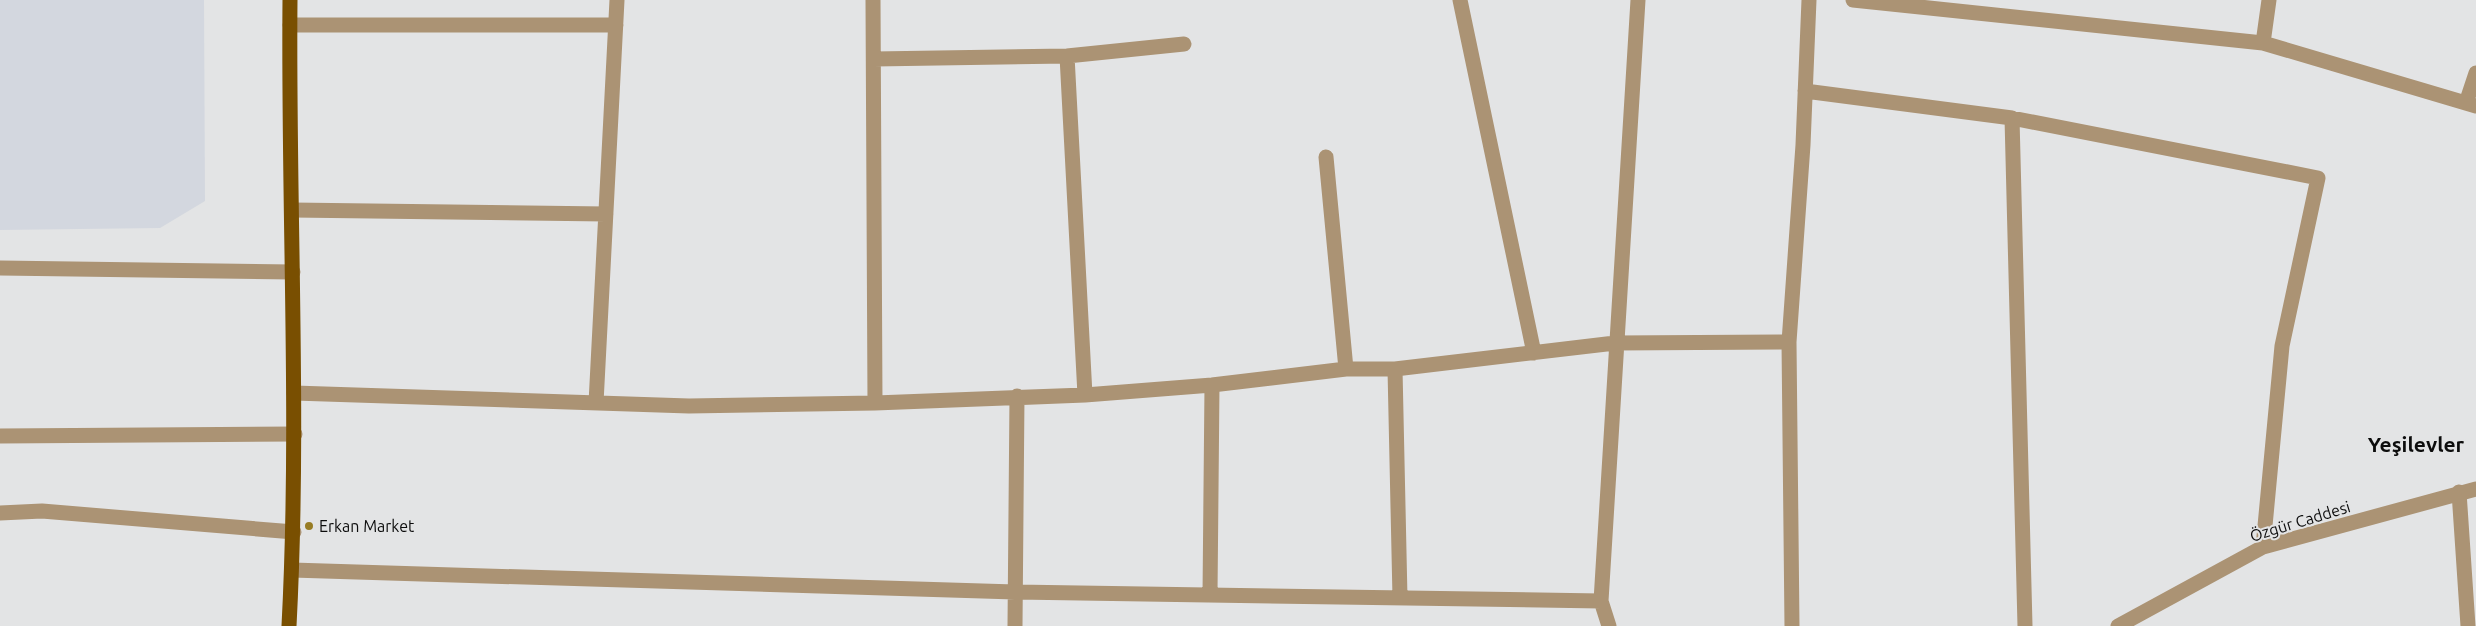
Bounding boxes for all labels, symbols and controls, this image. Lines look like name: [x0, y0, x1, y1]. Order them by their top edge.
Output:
district label: Yeşilevler: [2368, 432, 2465, 456]
street label: Özgür Caddesi: [2248, 497, 2352, 545]
place label: Erkan Market: [319, 517, 415, 535]
marker: Erkan Market: [303, 520, 315, 532]

